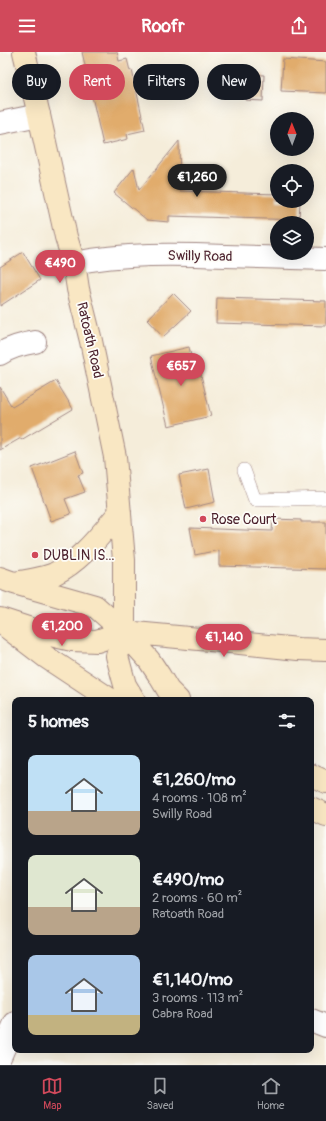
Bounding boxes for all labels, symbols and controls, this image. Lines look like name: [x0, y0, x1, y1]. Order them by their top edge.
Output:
icon: menu: [16, 15, 38, 37]
text: Roofr: [141, 15, 185, 38]
icon: share: [288, 15, 310, 37]
chip: Buy: [12, 64, 61, 100]
chip: Rent: [69, 64, 125, 100]
chip: Filters: [133, 64, 199, 100]
chip: New: [207, 64, 261, 100]
north arrow: [270, 112, 314, 156]
map controls: [270, 112, 314, 260]
pin: €1,260: [164, 164, 230, 198]
button: locate: [270, 164, 314, 208]
text: €1,260: [177, 169, 217, 185]
button: layers: [270, 216, 314, 260]
street label: Swilly Road: [167, 247, 233, 265]
pin: €490: [36, 250, 84, 284]
text: €490: [44, 255, 76, 271]
street label: Ratoath Road: [73, 300, 107, 380]
pin: €657: [157, 353, 205, 387]
text: €657: [166, 358, 196, 374]
place label: Rose Court: [211, 511, 277, 528]
marker: Rose Court: [198, 514, 208, 524]
place label: DUBLIN IS...: [43, 547, 115, 564]
marker: DUBLIN IS...: [30, 550, 40, 560]
pin: €1,200: [29, 613, 95, 647]
text: €1,200: [41, 618, 83, 634]
pin: €1,140: [191, 624, 257, 658]
text: €1,140: [205, 629, 243, 645]
icon: filters: [276, 710, 298, 732]
text: 5 homes: [28, 711, 89, 732]
text: €1,260/mo: [152, 769, 236, 790]
icon: home: [60, 771, 108, 819]
text: 4 rooms · 108 m²: [152, 790, 247, 806]
text: Swilly Road: [152, 806, 212, 822]
text: €490/mo: [152, 869, 224, 890]
icon: home: [60, 871, 108, 919]
text: 2 rooms · 60 m²: [152, 890, 242, 906]
text: Ratoath Road: [152, 906, 224, 922]
text: €1,140/mo: [152, 969, 233, 990]
icon: home: [60, 971, 108, 1019]
text: 3 rooms · 113 m²: [152, 990, 243, 1006]
text: Cabra Road: [152, 1006, 213, 1022]
tab: Map: [41, 1075, 63, 1112]
tab: Saved: [146, 1075, 174, 1112]
tab: Home: [257, 1075, 284, 1112]

